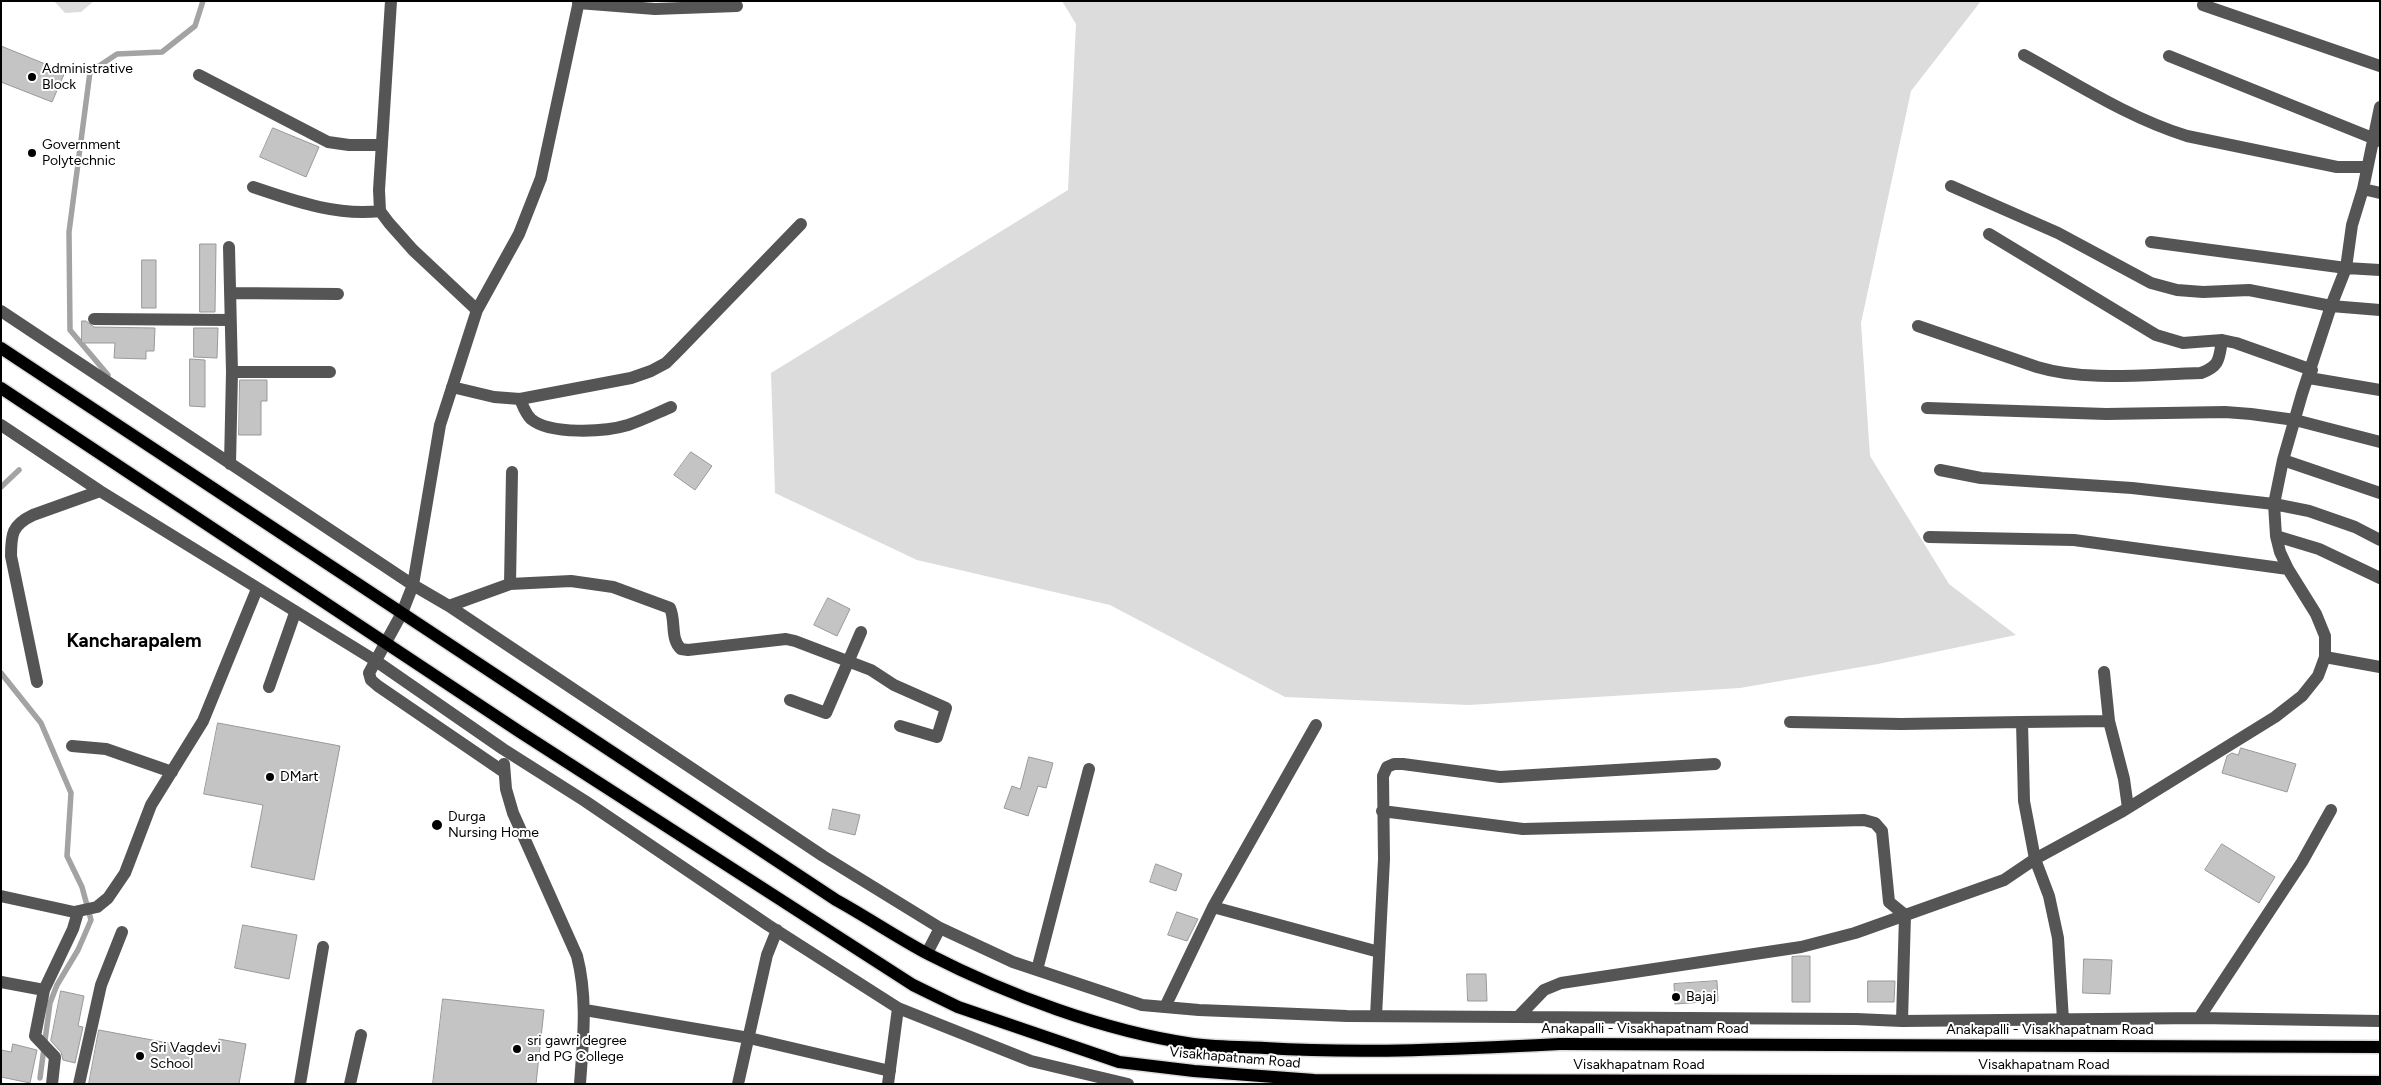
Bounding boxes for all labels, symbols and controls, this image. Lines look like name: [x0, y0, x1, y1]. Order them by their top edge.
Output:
place label: Administrative Block: [42, 61, 133, 94]
marker: Administrative Block: [26, 71, 38, 83]
place label: Government Polytechnic: [42, 137, 121, 170]
marker: Government Polytechnic: [26, 147, 38, 159]
district label: Kancharapalem: [67, 630, 201, 652]
place label: DMart: [280, 769, 319, 785]
marker: DMart: [264, 771, 276, 783]
place label: Durga Nursing Home: [448, 809, 539, 842]
marker: Durga Nursing Home: [430, 818, 444, 832]
place label: Bajaj: [1686, 989, 1716, 1005]
marker: Bajaj: [1670, 991, 1682, 1003]
street label: Anakapalli - Visakhapatnam Road: [1541, 1021, 1749, 1037]
street label: Anakapalli - Visakhapatnam Road: [1946, 1022, 2154, 1038]
place label: sri gawri degree and PG College: [527, 1033, 627, 1066]
place label: Sri Vagdevi School: [150, 1040, 221, 1072]
marker: sri gawri degree and PG College: [511, 1043, 523, 1055]
street label: Visakhapatnam Road: [1169, 1044, 1301, 1072]
marker: Sri Vagdevi School: [134, 1050, 146, 1062]
street label: Visakhapatnam Road: [1573, 1057, 1705, 1073]
street label: Visakhapatnam Road: [1978, 1057, 2110, 1073]

